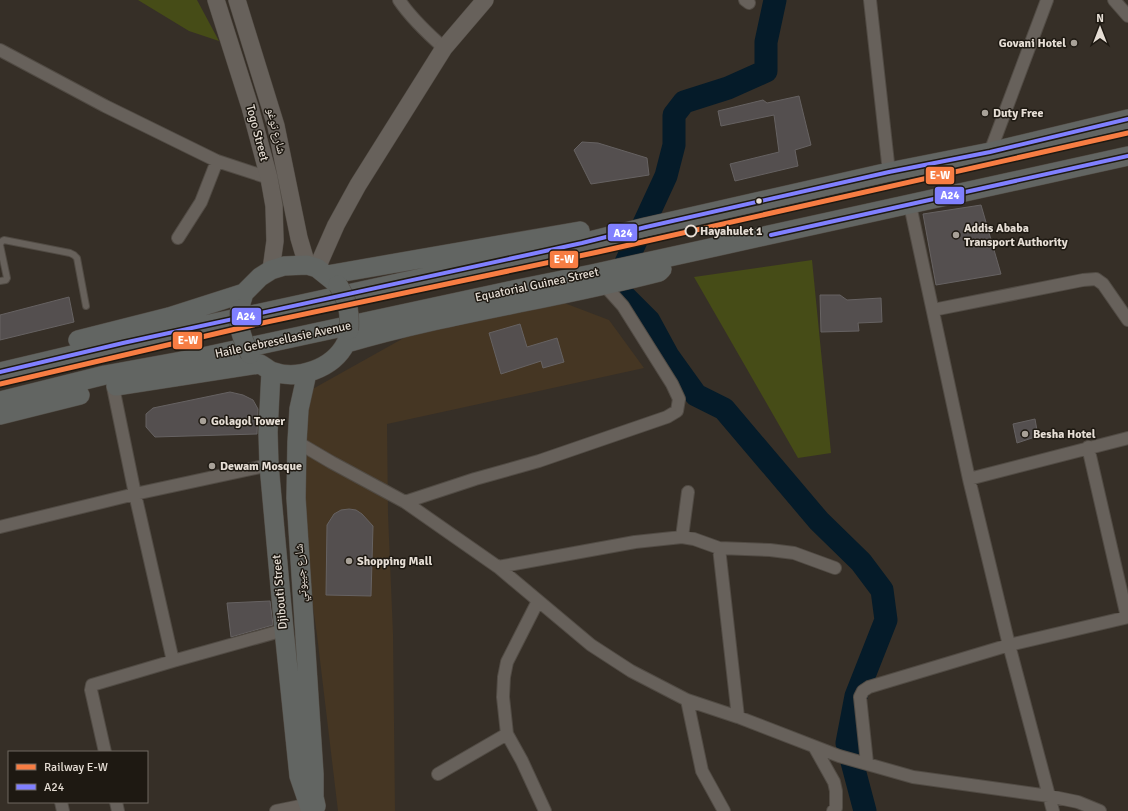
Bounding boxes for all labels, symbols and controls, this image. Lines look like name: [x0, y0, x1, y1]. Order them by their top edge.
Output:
north arrow: [1080, 8, 1120, 48]
text: N: [1096, 12, 1104, 25]
place label: Govani Hotel: [999, 36, 1066, 51]
marker: Govani Hotel: [1069, 38, 1079, 48]
street label: Togo Street: [242, 103, 272, 163]
street label: شارع توغو: [263, 106, 289, 156]
place label: Duty Free: [993, 106, 1044, 121]
marker: Duty Free: [980, 108, 990, 118]
line badge: E-W: [925, 166, 955, 185]
text: E-W: [930, 169, 950, 182]
line badge: A24: [934, 186, 965, 205]
text: A24: [941, 189, 960, 202]
unlabelled marker: [754, 196, 764, 206]
place label: Addis Ababa Transport Authority: [964, 221, 1068, 250]
line badge: A24: [607, 223, 638, 242]
marker: Hayahulet 1: [684, 224, 698, 238]
place label: Hayahulet 1: [700, 224, 763, 239]
text: A24: [614, 227, 633, 240]
marker: Addis Ababa Transport Authority: [951, 230, 961, 240]
line badge: E-W: [549, 250, 579, 269]
text: E-W: [554, 253, 574, 266]
street label: Equatorial Guinea Street: [474, 265, 600, 305]
line badge: A24: [231, 307, 262, 326]
text: A24: [237, 310, 256, 323]
street label: Haile Gebresellasie Avenue: [214, 318, 352, 362]
line badge: E-W: [172, 331, 203, 350]
text: E-W: [178, 334, 198, 347]
place label: Golagol Tower: [211, 414, 285, 429]
marker: Golagol Tower: [198, 416, 208, 426]
place label: Besha Hotel: [1033, 427, 1096, 442]
marker: Besha Hotel: [1020, 429, 1030, 439]
place label: Dewam Mosque: [220, 459, 302, 474]
marker: Dewam Mosque: [207, 461, 217, 471]
street label: شارع جيبوتي: [291, 543, 313, 603]
street label: Djibouti Street: [269, 554, 291, 630]
place label: Shopping Mall: [357, 554, 432, 569]
marker: Shopping Mall: [344, 556, 354, 566]
legend: [8, 751, 148, 803]
text: Railway E-W: [44, 760, 108, 775]
text: A24: [44, 780, 65, 795]

